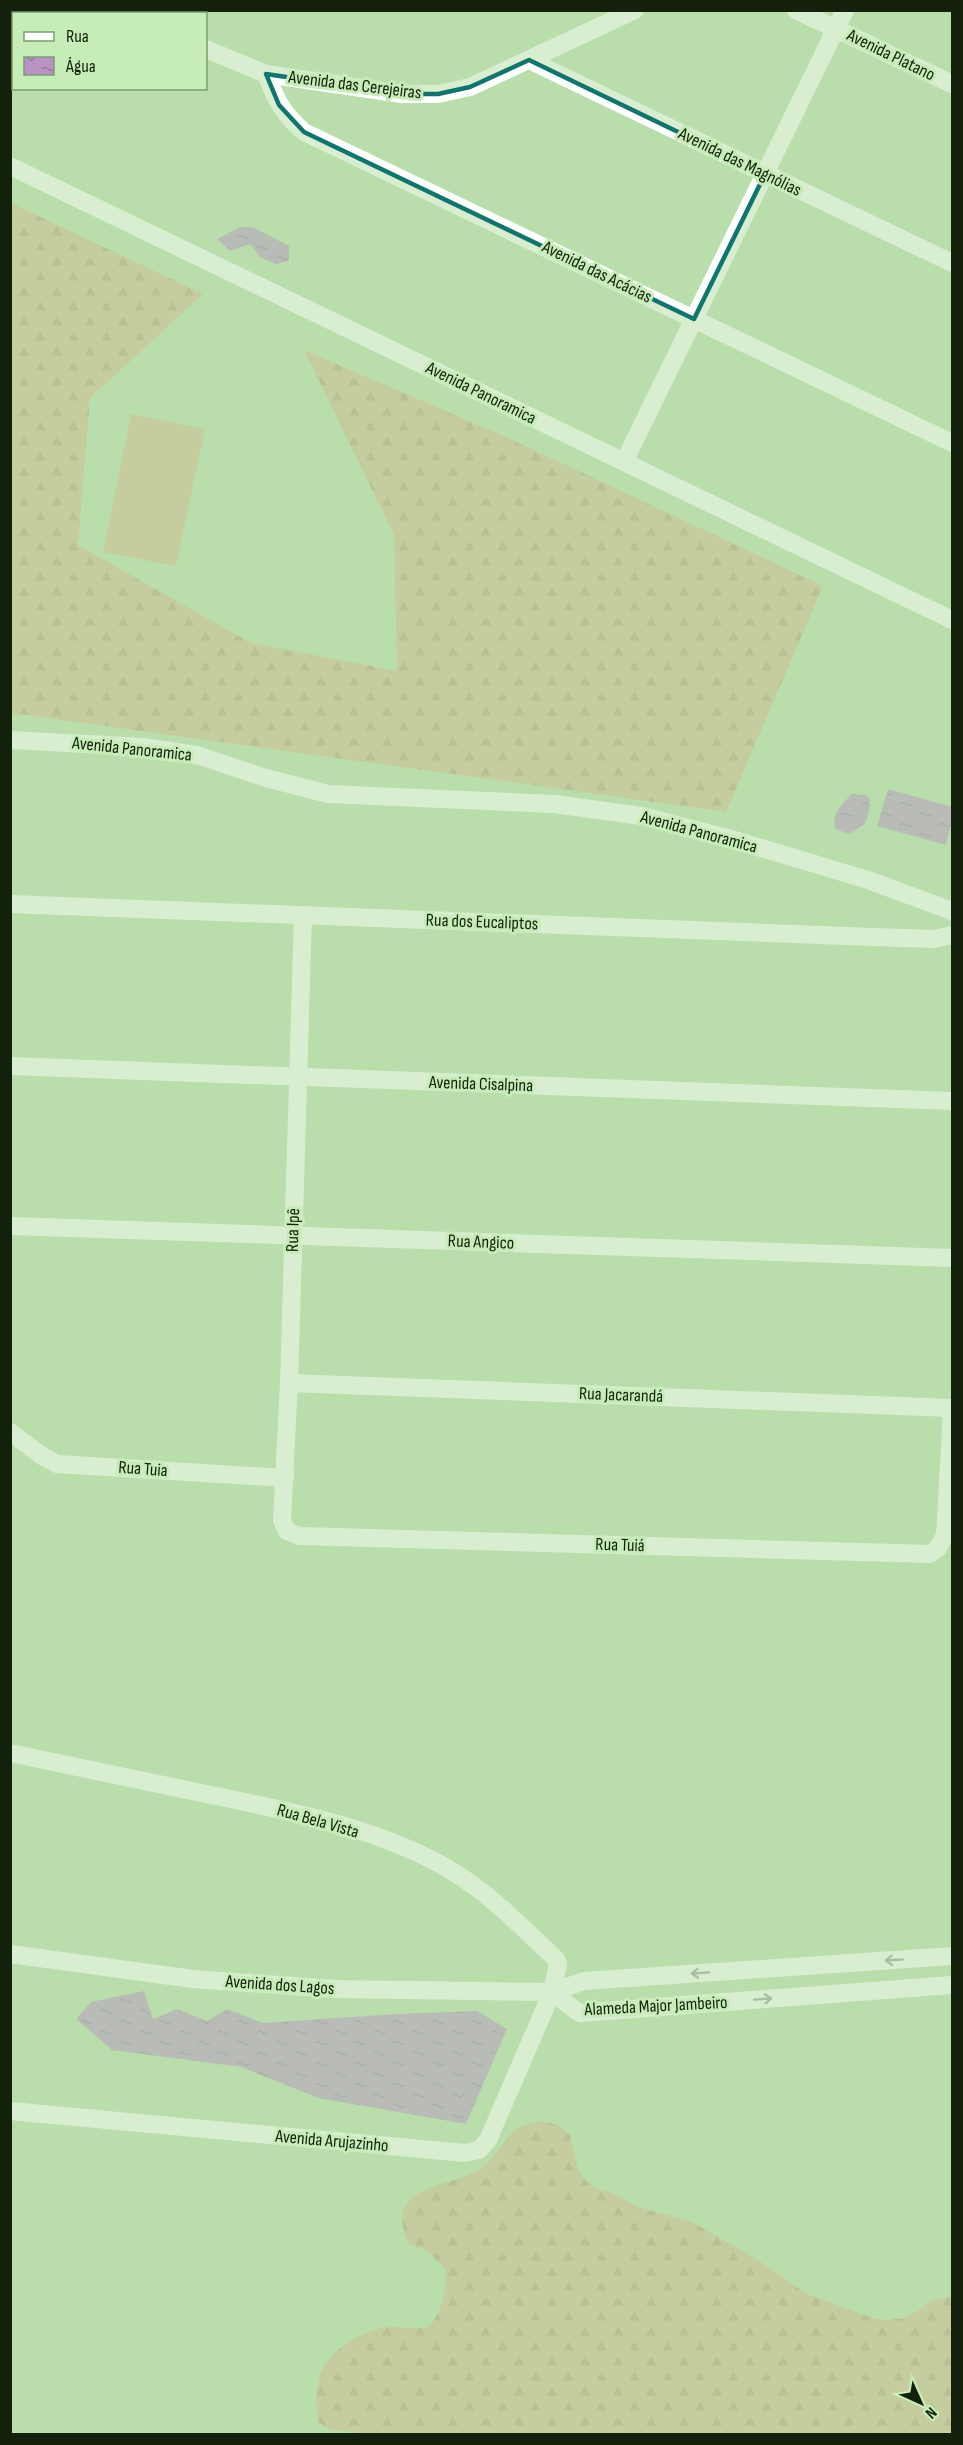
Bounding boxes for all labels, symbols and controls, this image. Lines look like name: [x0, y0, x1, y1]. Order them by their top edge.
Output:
legend: [12, 12, 207, 90]
street label: Avenida Platano: [843, 24, 938, 85]
text: Rua: [66, 26, 89, 47]
text: Água: [65, 56, 96, 77]
street label: Avenida das Cerejeiras: [286, 66, 423, 104]
street label: Avenida das Magnólias: [674, 123, 805, 201]
street label: Avenida das Acácias: [538, 236, 655, 308]
street label: Avenida Panoramica: [422, 357, 540, 429]
street label: Avenida Panoramica: [70, 732, 193, 766]
street label: Avenida Panoramica: [637, 806, 760, 858]
street label: Rua dos Eucaliptos: [425, 910, 539, 934]
street label: Avenida Cisalpina: [428, 1072, 533, 1096]
street label: Rua Ipê: [282, 1208, 304, 1252]
street label: Rua Angico: [447, 1230, 515, 1254]
street label: Rua Jacarandá: [579, 1383, 663, 1407]
street label: Rua Tuia: [118, 1457, 168, 1481]
street label: Rua Tuiá: [595, 1534, 645, 1556]
street label: Rua Bela Vista: [275, 1799, 361, 1843]
one-way arrow: [885, 1955, 905, 1966]
one-way arrow: [690, 1968, 710, 1979]
street label: Avenida dos Lagos: [224, 1971, 335, 1999]
street label: Alameda Major Jambeiro: [583, 1992, 728, 2020]
one-way arrow: [752, 1993, 772, 2004]
street label: Avenida Arujazinho: [274, 2126, 389, 2156]
north arrow: [891, 2373, 951, 2433]
text: N: [921, 2403, 940, 2422]

